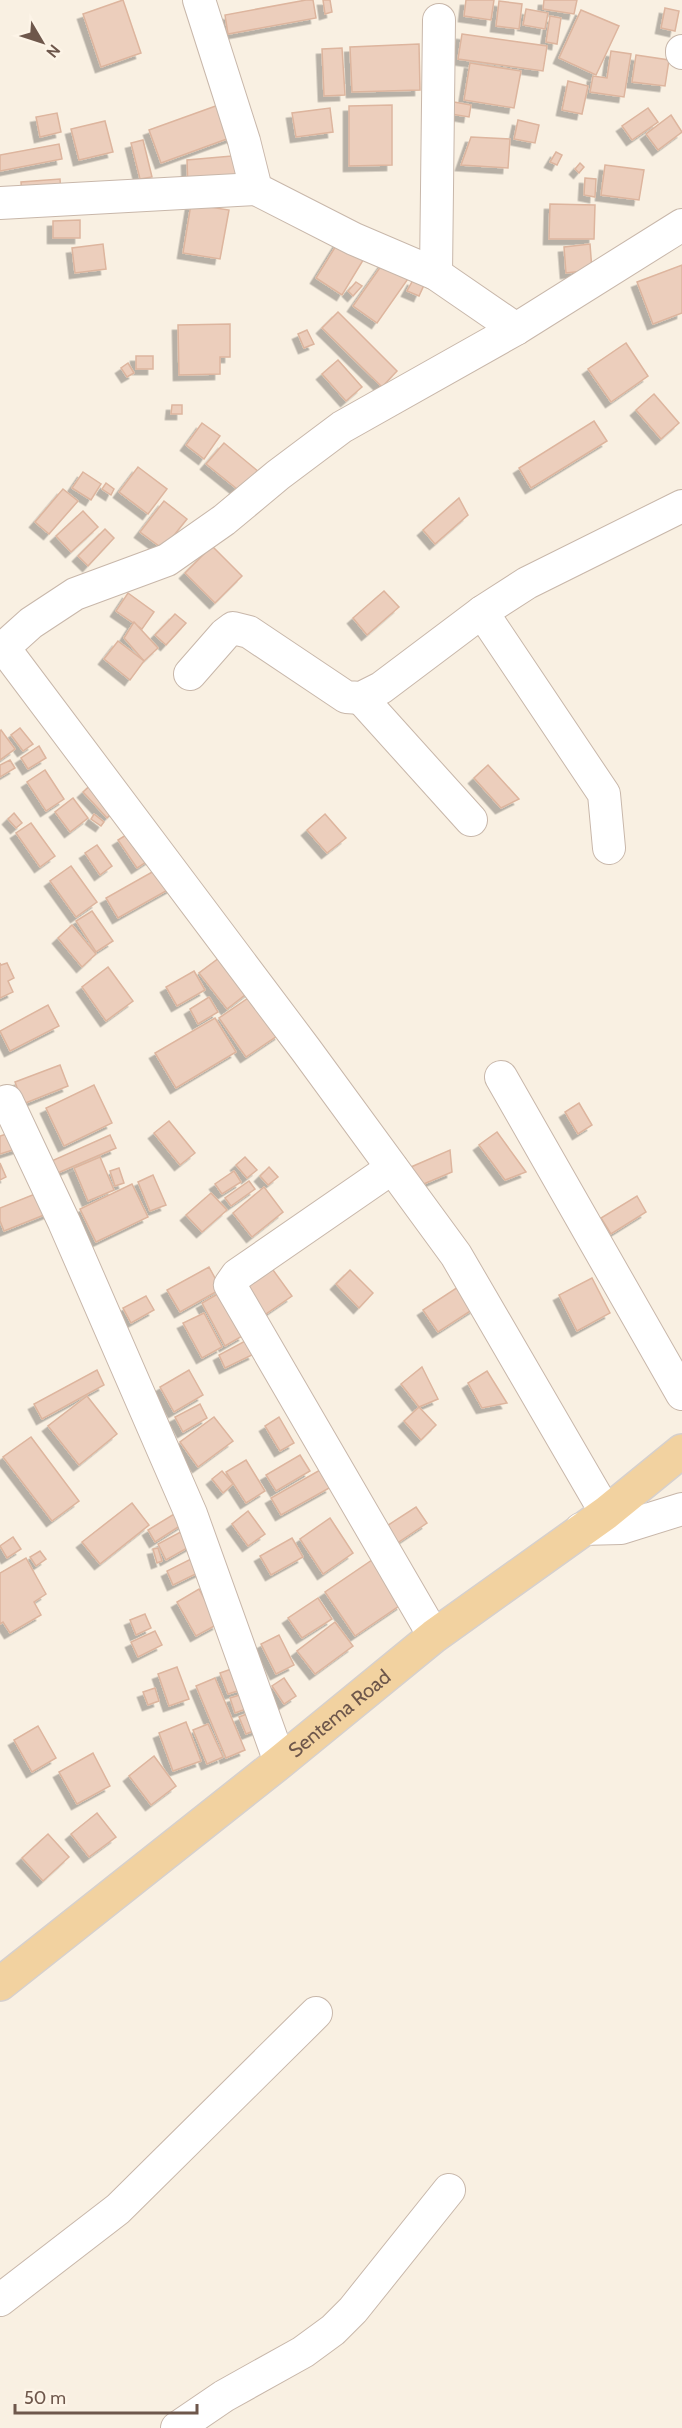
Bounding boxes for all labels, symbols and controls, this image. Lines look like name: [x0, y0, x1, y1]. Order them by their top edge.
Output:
north arrow: [12, 12, 72, 72]
text: N: [42, 41, 64, 61]
street label: Sentema Road: [283, 1665, 395, 1762]
scale bar: [15, 2377, 196, 2415]
text: 50 m: [24, 2387, 66, 2409]

